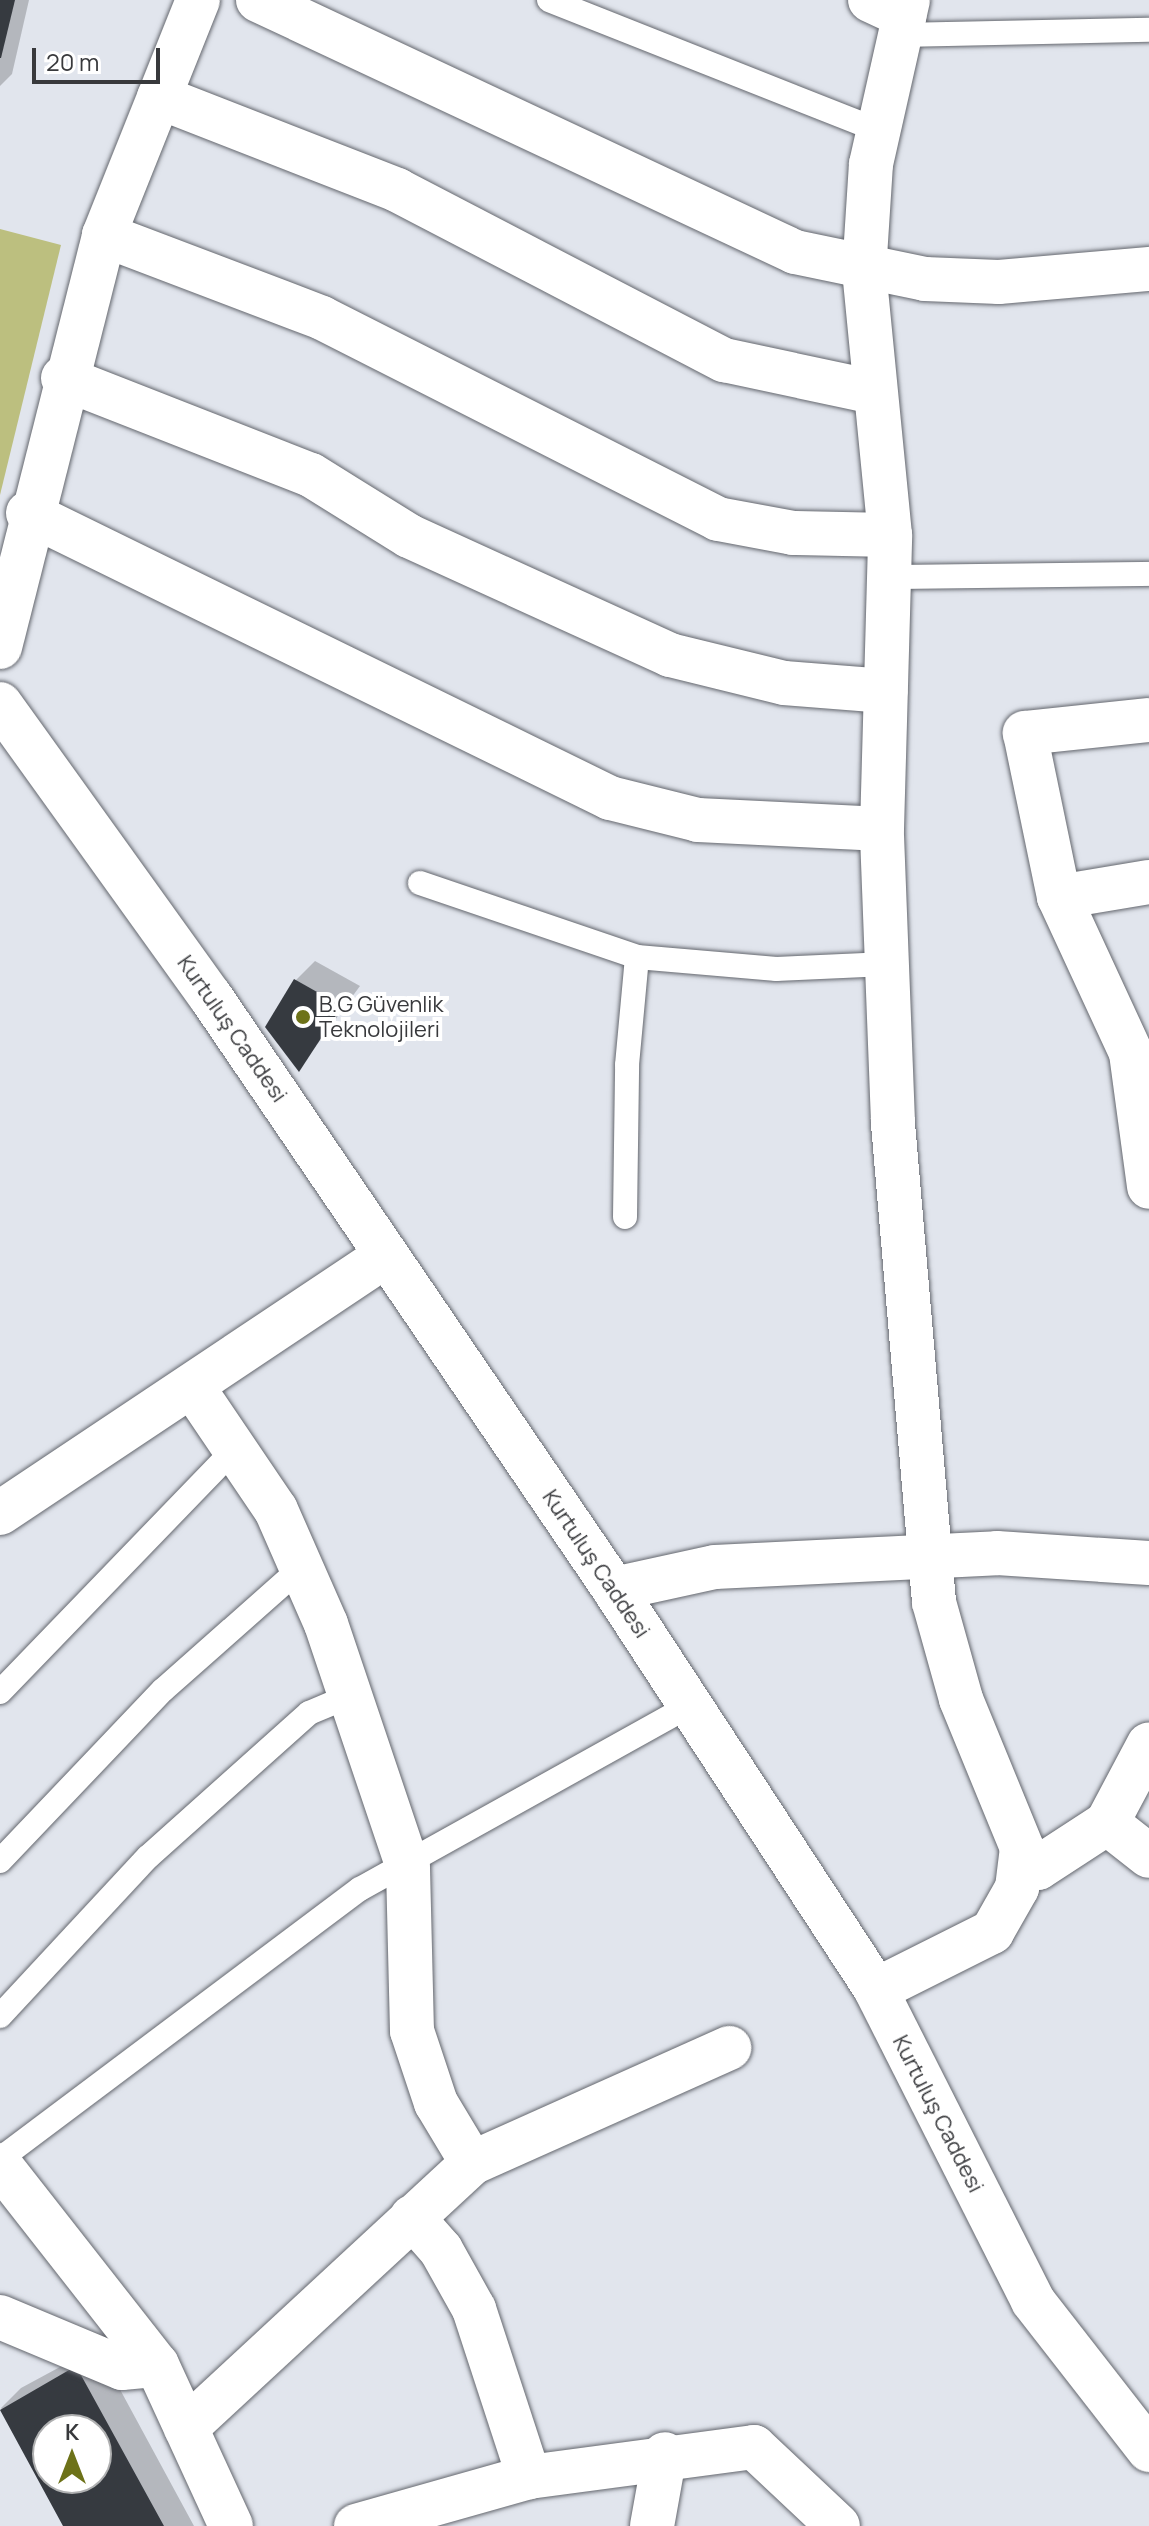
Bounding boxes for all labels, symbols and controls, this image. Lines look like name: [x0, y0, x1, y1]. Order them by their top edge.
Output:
scale bar: [36, 32, 164, 82]
text: 20 m: [46, 45, 99, 78]
street label: Kurtuluş Caddesi: [172, 951, 292, 1107]
place label: B.G Güvenlik Teknolojileri: [319, 991, 443, 1042]
marker: B.G Güvenlik Teknolojileri: [294, 1008, 312, 1026]
street label: Kurtuluş Caddesi: [537, 1485, 655, 1643]
street label: Kurtuluş Caddesi: [887, 2031, 989, 2197]
north arrow: [32, 2414, 112, 2494]
text: K: [65, 2417, 79, 2447]

